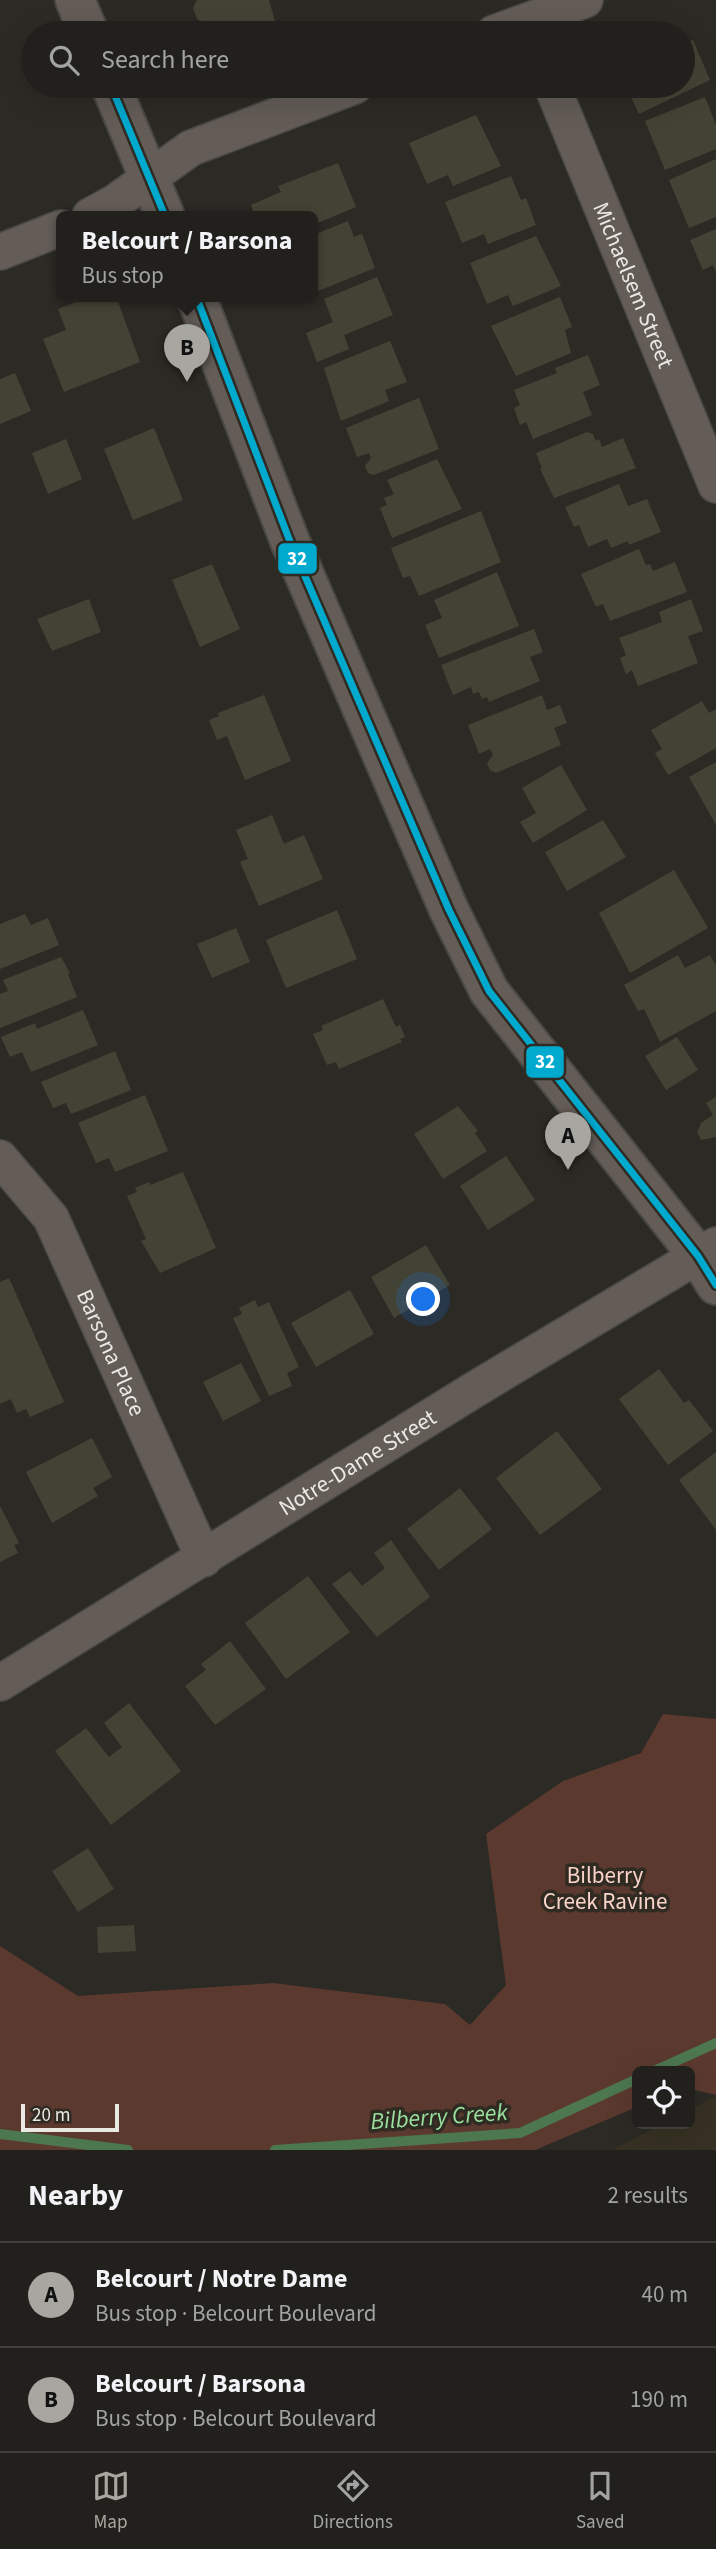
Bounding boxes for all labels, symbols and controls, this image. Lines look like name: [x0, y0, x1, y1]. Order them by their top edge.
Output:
search box: [21, 21, 695, 98]
icon: search: [45, 41, 83, 79]
text: Search here: [101, 41, 229, 78]
street label: Michaelsem Street: [585, 197, 683, 373]
popup: [56, 211, 318, 302]
text: Belcourt / Barsona: [82, 222, 292, 259]
text: Bus stop: [82, 259, 164, 292]
pin: B: [164, 324, 210, 382]
line badge: 32: [277, 542, 318, 575]
text: 32: [287, 546, 307, 573]
line badge: 32: [525, 1045, 565, 1079]
text: 32: [535, 1049, 555, 1076]
pin: A: [545, 1112, 591, 1170]
your location: [406, 1282, 440, 1316]
street label: Barsona Place: [68, 1284, 154, 1421]
street label: Notre-Dame Street: [272, 1401, 443, 1523]
park label: Bilberry Creek Ravine: [543, 1859, 667, 1918]
map controls: [632, 2066, 695, 2129]
button: locate: [632, 2066, 695, 2129]
water label: Bilberry Creek: [369, 2095, 509, 2139]
scale bar: [21, 2101, 119, 2133]
text: 20 m: [32, 2102, 70, 2129]
text: Nearby: [28, 2174, 123, 2217]
text: 2 results: [608, 2179, 688, 2212]
text: Belcourt / Notre Dame: [95, 2260, 348, 2297]
text: A: [44, 2278, 58, 2311]
text: 40 m: [641, 2278, 688, 2311]
text: Bus stop · Belcourt Boulevard: [95, 2297, 376, 2330]
text: Belcourt / Barsona: [95, 2365, 306, 2402]
text: B: [44, 2383, 58, 2416]
text: 190 m: [630, 2383, 688, 2416]
text: Bus stop · Belcourt Boulevard: [95, 2402, 376, 2435]
tab: Map: [92, 2467, 130, 2536]
tab: Directions: [313, 2467, 393, 2536]
tab: Saved: [576, 2467, 624, 2536]

